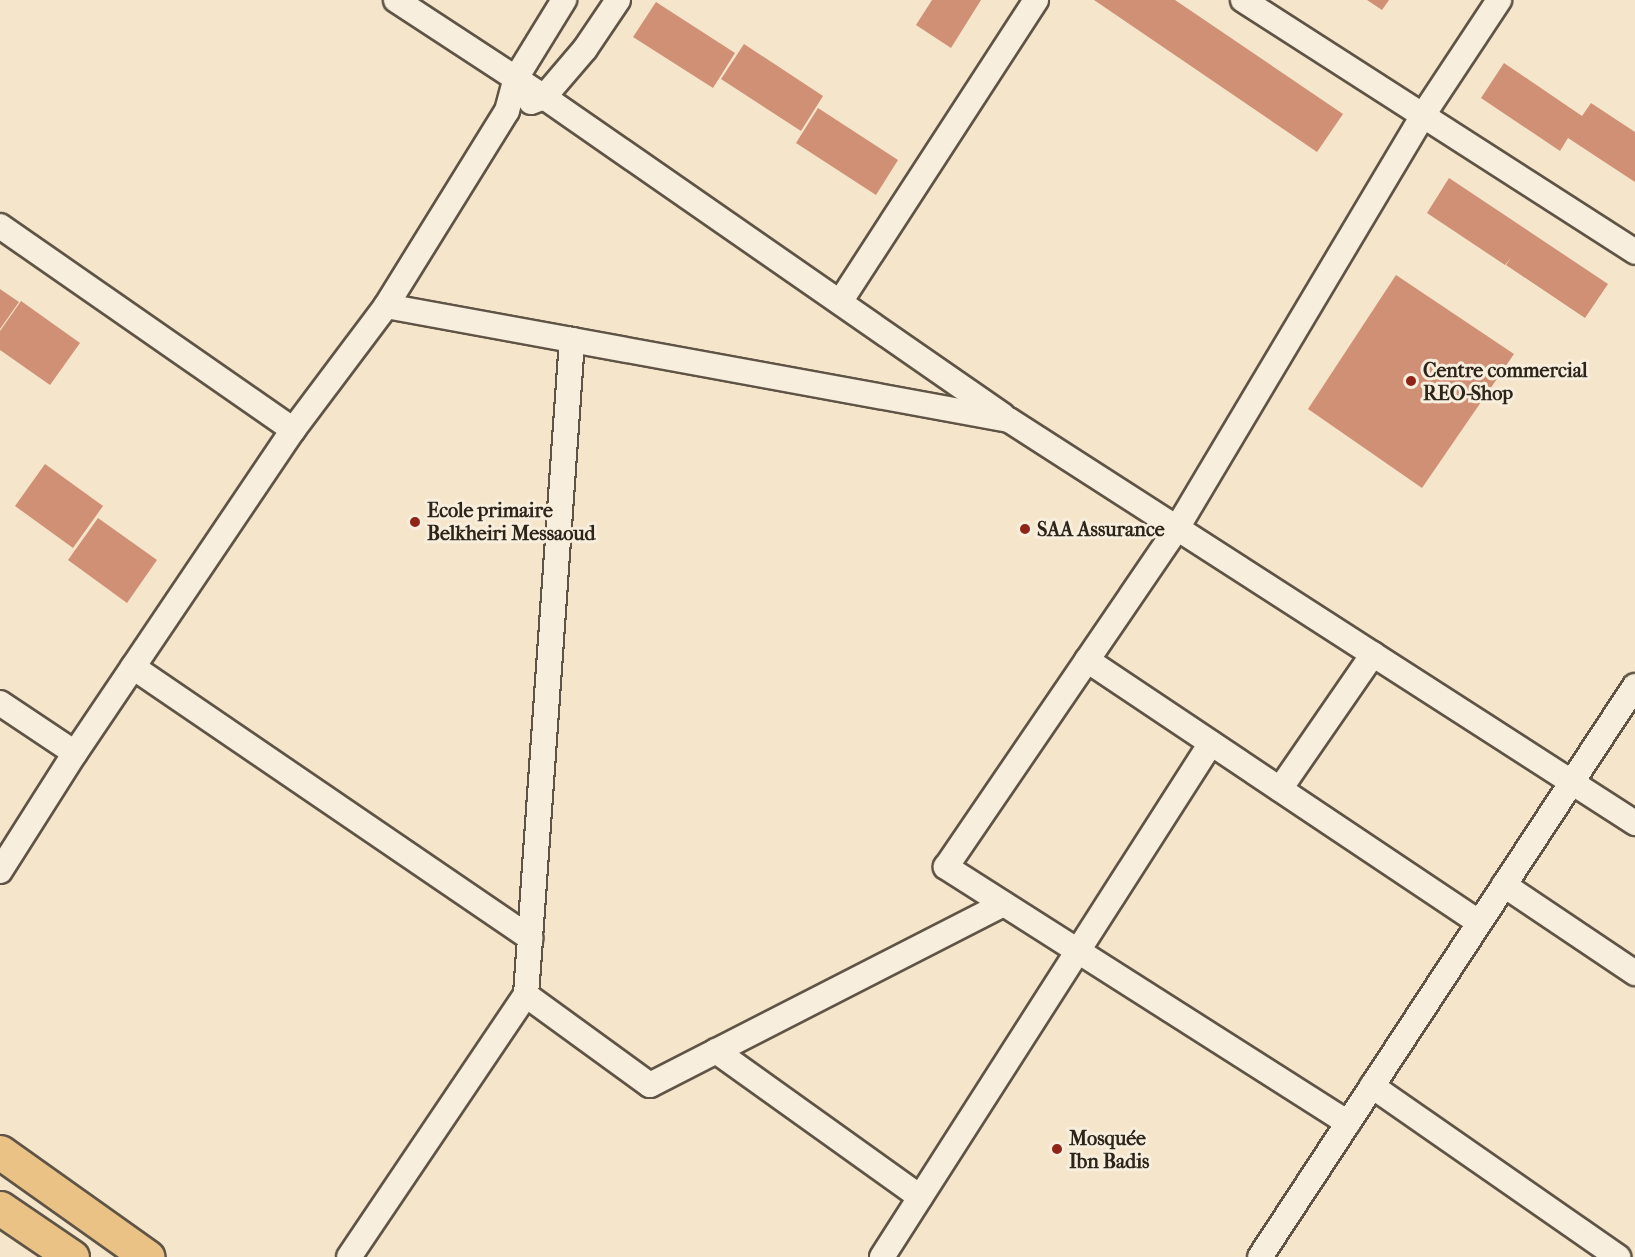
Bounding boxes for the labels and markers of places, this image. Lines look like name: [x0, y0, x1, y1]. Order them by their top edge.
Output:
place label: Centre commercial REO-Shop: [1423, 358, 1587, 405]
marker: Centre commercial REO-Shop: [1404, 374, 1418, 388]
place label: Ecole primaire Belkheiri Messaoud: [427, 498, 595, 545]
marker: Ecole primaire Belkheiri Messaoud: [408, 515, 422, 529]
place label: SAA Assurance: [1037, 517, 1165, 541]
marker: SAA Assurance: [1018, 522, 1032, 536]
place label: Mosquée Ibn Badis: [1069, 1126, 1149, 1173]
marker: Mosquée Ibn Badis: [1050, 1142, 1064, 1156]

